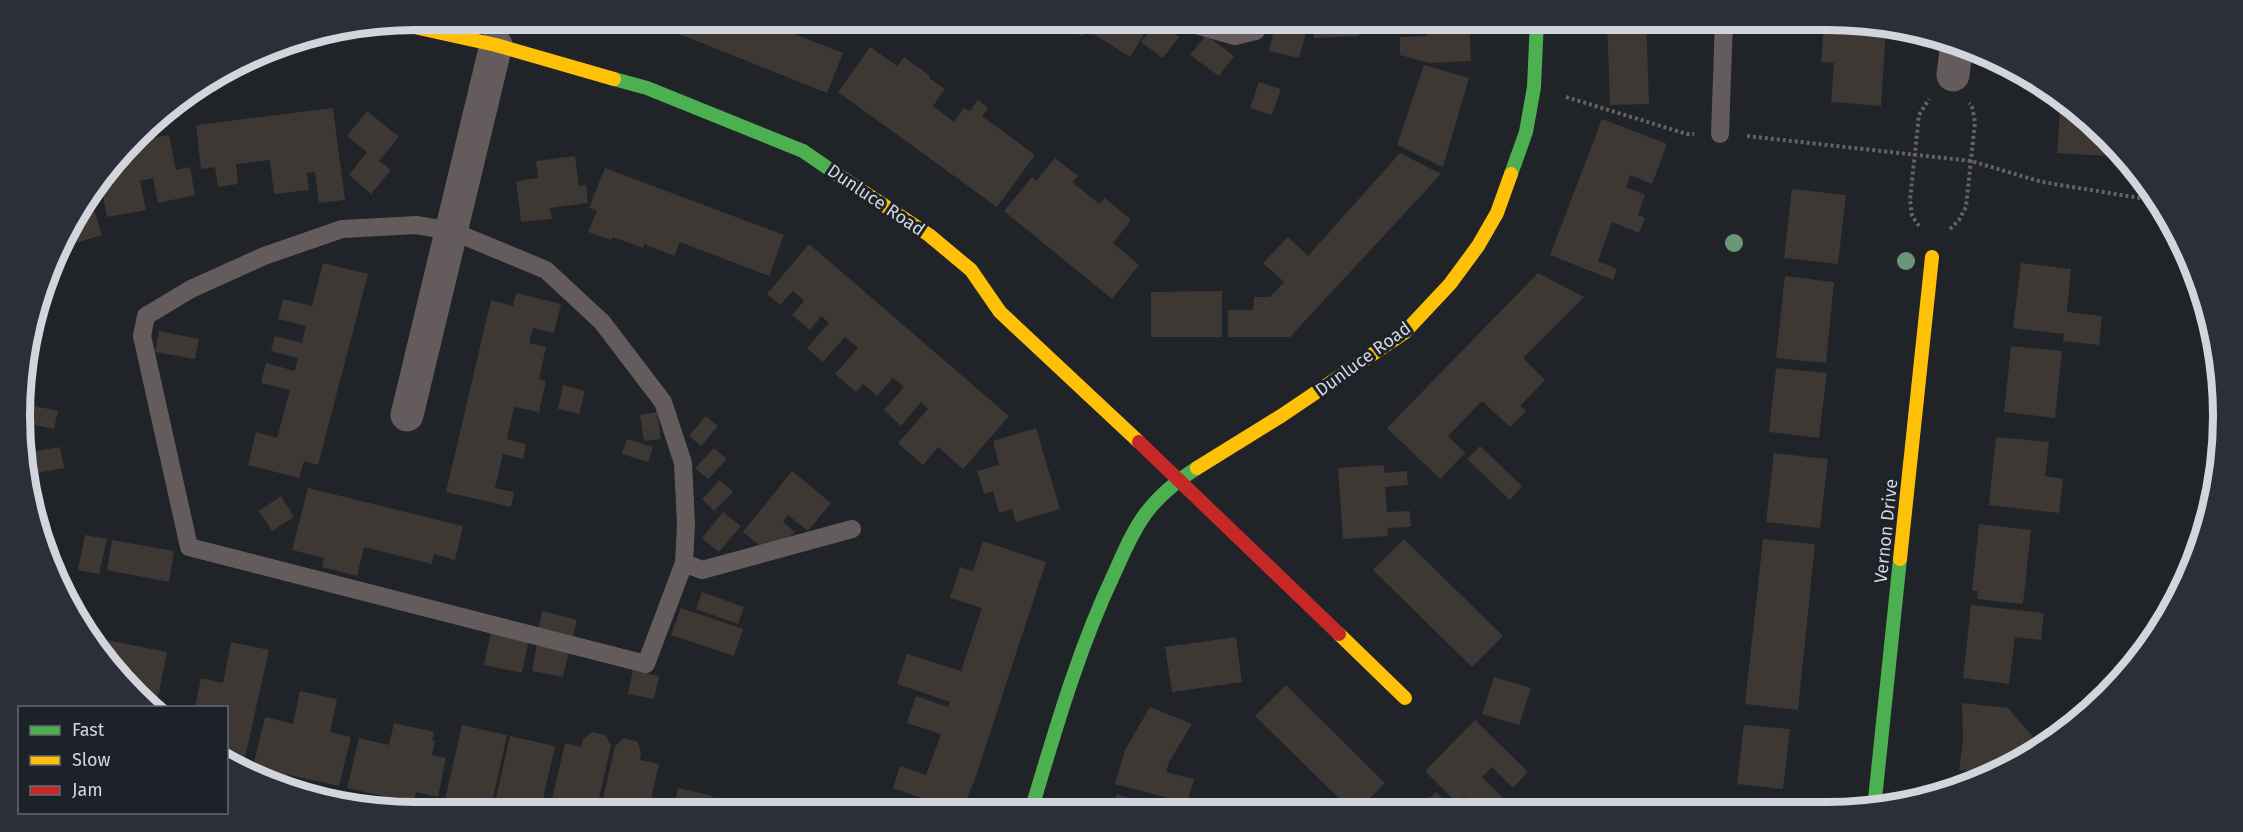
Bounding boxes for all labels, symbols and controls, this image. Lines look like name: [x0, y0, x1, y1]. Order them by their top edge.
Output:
street label: Dunluce Road: [823, 159, 929, 241]
street label: Dunluce Road: [1311, 317, 1415, 401]
street label: Vernon Drive: [1870, 478, 1902, 584]
legend: [18, 706, 228, 814]
text: Fast: [72, 719, 105, 741]
text: Slow: [72, 749, 111, 771]
text: Jam: [72, 779, 103, 801]

